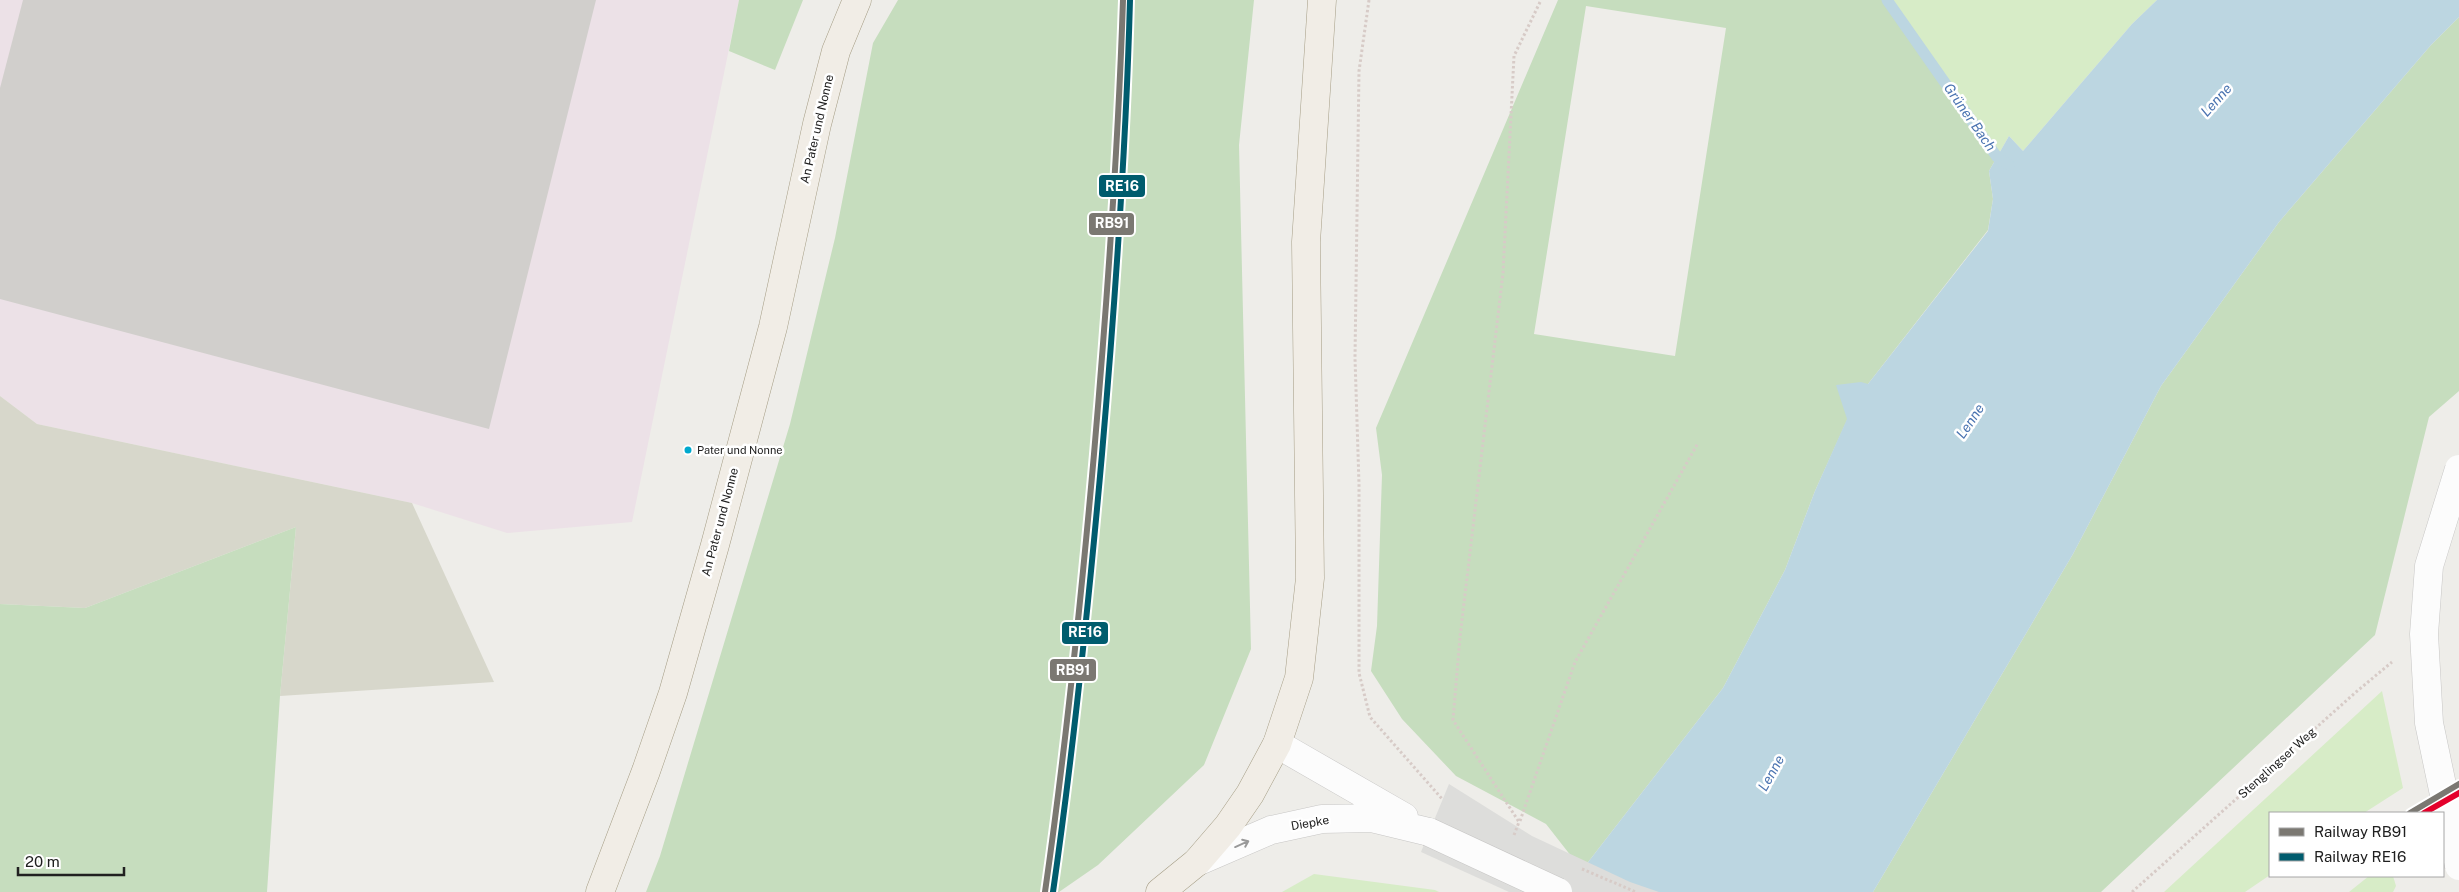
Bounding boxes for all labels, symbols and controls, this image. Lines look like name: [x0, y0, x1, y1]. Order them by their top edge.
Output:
street label: An Pater und Nonne: [798, 73, 836, 185]
water label: Grüner Bach: [1941, 80, 1999, 154]
water label: Lenne: [2197, 80, 2235, 120]
line badge: RE16: [1098, 174, 1146, 198]
text: RE16: [1105, 178, 1139, 194]
line badge: RB91: [1088, 212, 1135, 236]
text: RB91: [1095, 215, 1129, 231]
water label: Lenne: [1953, 400, 1988, 441]
place label: Pater und Nonne: [697, 444, 783, 456]
marker: Pater und Nonne: [683, 445, 693, 455]
street label: An Pater und Nonne: [699, 466, 741, 578]
line badge: RE16: [1061, 621, 1109, 645]
text: RE16: [1068, 624, 1102, 640]
line badge: RB91: [1049, 658, 1097, 682]
text: RB91: [1056, 662, 1090, 678]
street label: Stenglingser Weg: [2235, 724, 2319, 802]
water label: Lenne: [1755, 752, 1787, 794]
legend: [2269, 812, 2444, 877]
street label: Diepke: [1290, 813, 1330, 833]
text: Railway RB91: [2314, 823, 2407, 840]
one-way arrow: [1234, 838, 1249, 848]
scale bar: [18, 844, 124, 876]
text: Railway RE16: [2314, 848, 2406, 865]
text: 20 m: [25, 853, 60, 870]

